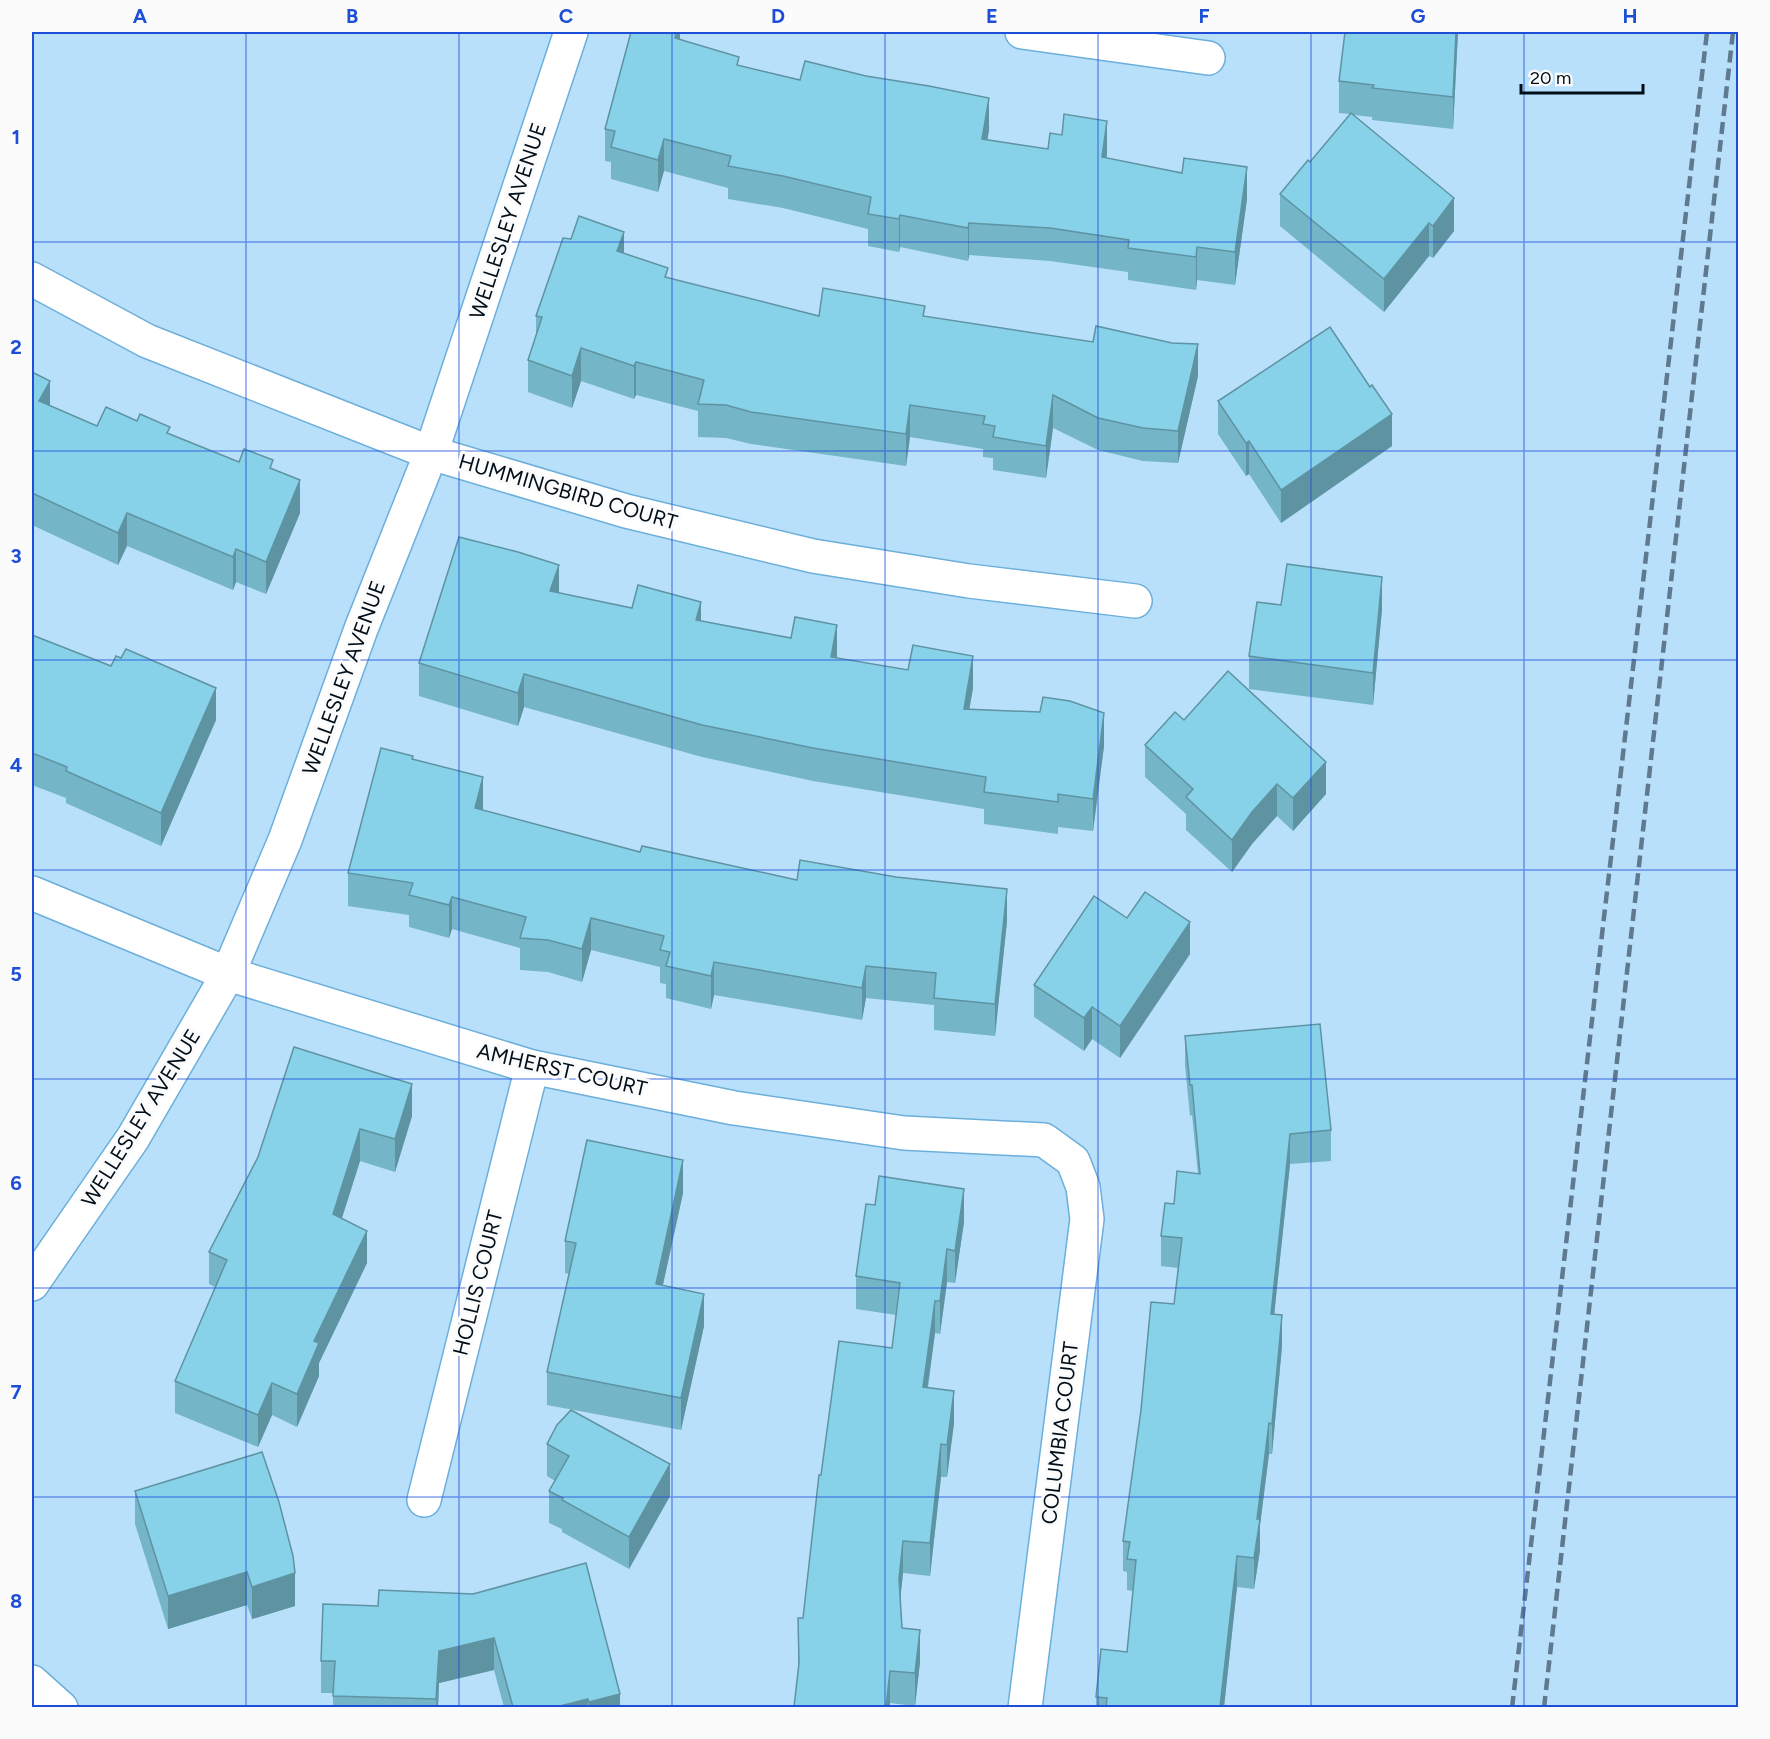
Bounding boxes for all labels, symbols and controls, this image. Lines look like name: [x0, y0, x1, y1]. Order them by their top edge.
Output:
text: A: [133, 4, 148, 28]
text: B: [346, 4, 358, 28]
text: C: [559, 4, 573, 28]
text: D: [771, 4, 785, 28]
text: E: [986, 4, 998, 28]
text: F: [1198, 4, 1210, 28]
text: G: [1411, 4, 1426, 28]
text: H: [1623, 4, 1638, 28]
scale bar: [1521, 57, 1642, 95]
text: 20 m: [1530, 67, 1571, 89]
street label: WELLESLEY AVENUE: [464, 120, 551, 322]
text: 1: [12, 125, 20, 149]
text: 2: [10, 335, 22, 359]
street label: HUMMINGBIRD COURT: [456, 448, 681, 535]
text: 3: [10, 544, 22, 568]
street label: WELLESLEY AVENUE: [297, 577, 390, 778]
text: 4: [10, 753, 23, 777]
text: 5: [10, 962, 22, 986]
street label: WELLESLEY AVENUE: [76, 1024, 205, 1211]
street label: AMHERST COURT: [475, 1038, 650, 1101]
text: 6: [10, 1171, 22, 1195]
street label: HOLLIS COURT: [447, 1207, 508, 1358]
street label: COLUMBIA COURT: [1036, 1340, 1083, 1526]
text: 7: [10, 1380, 22, 1404]
text: 8: [10, 1589, 22, 1613]

